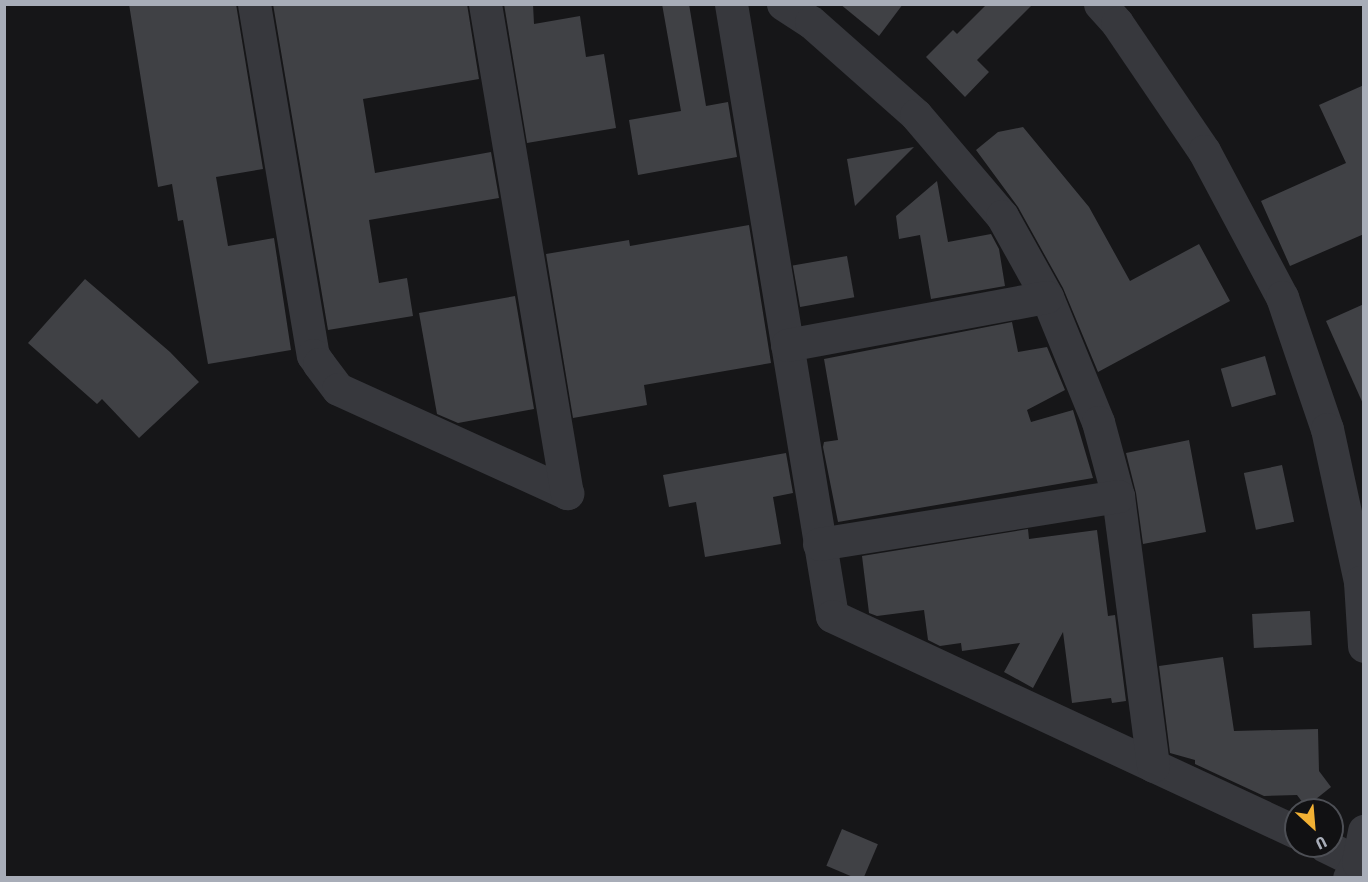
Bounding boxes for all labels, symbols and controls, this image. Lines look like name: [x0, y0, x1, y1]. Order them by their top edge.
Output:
north arrow: [1284, 798, 1344, 858]
text: U: [1313, 832, 1330, 853]

